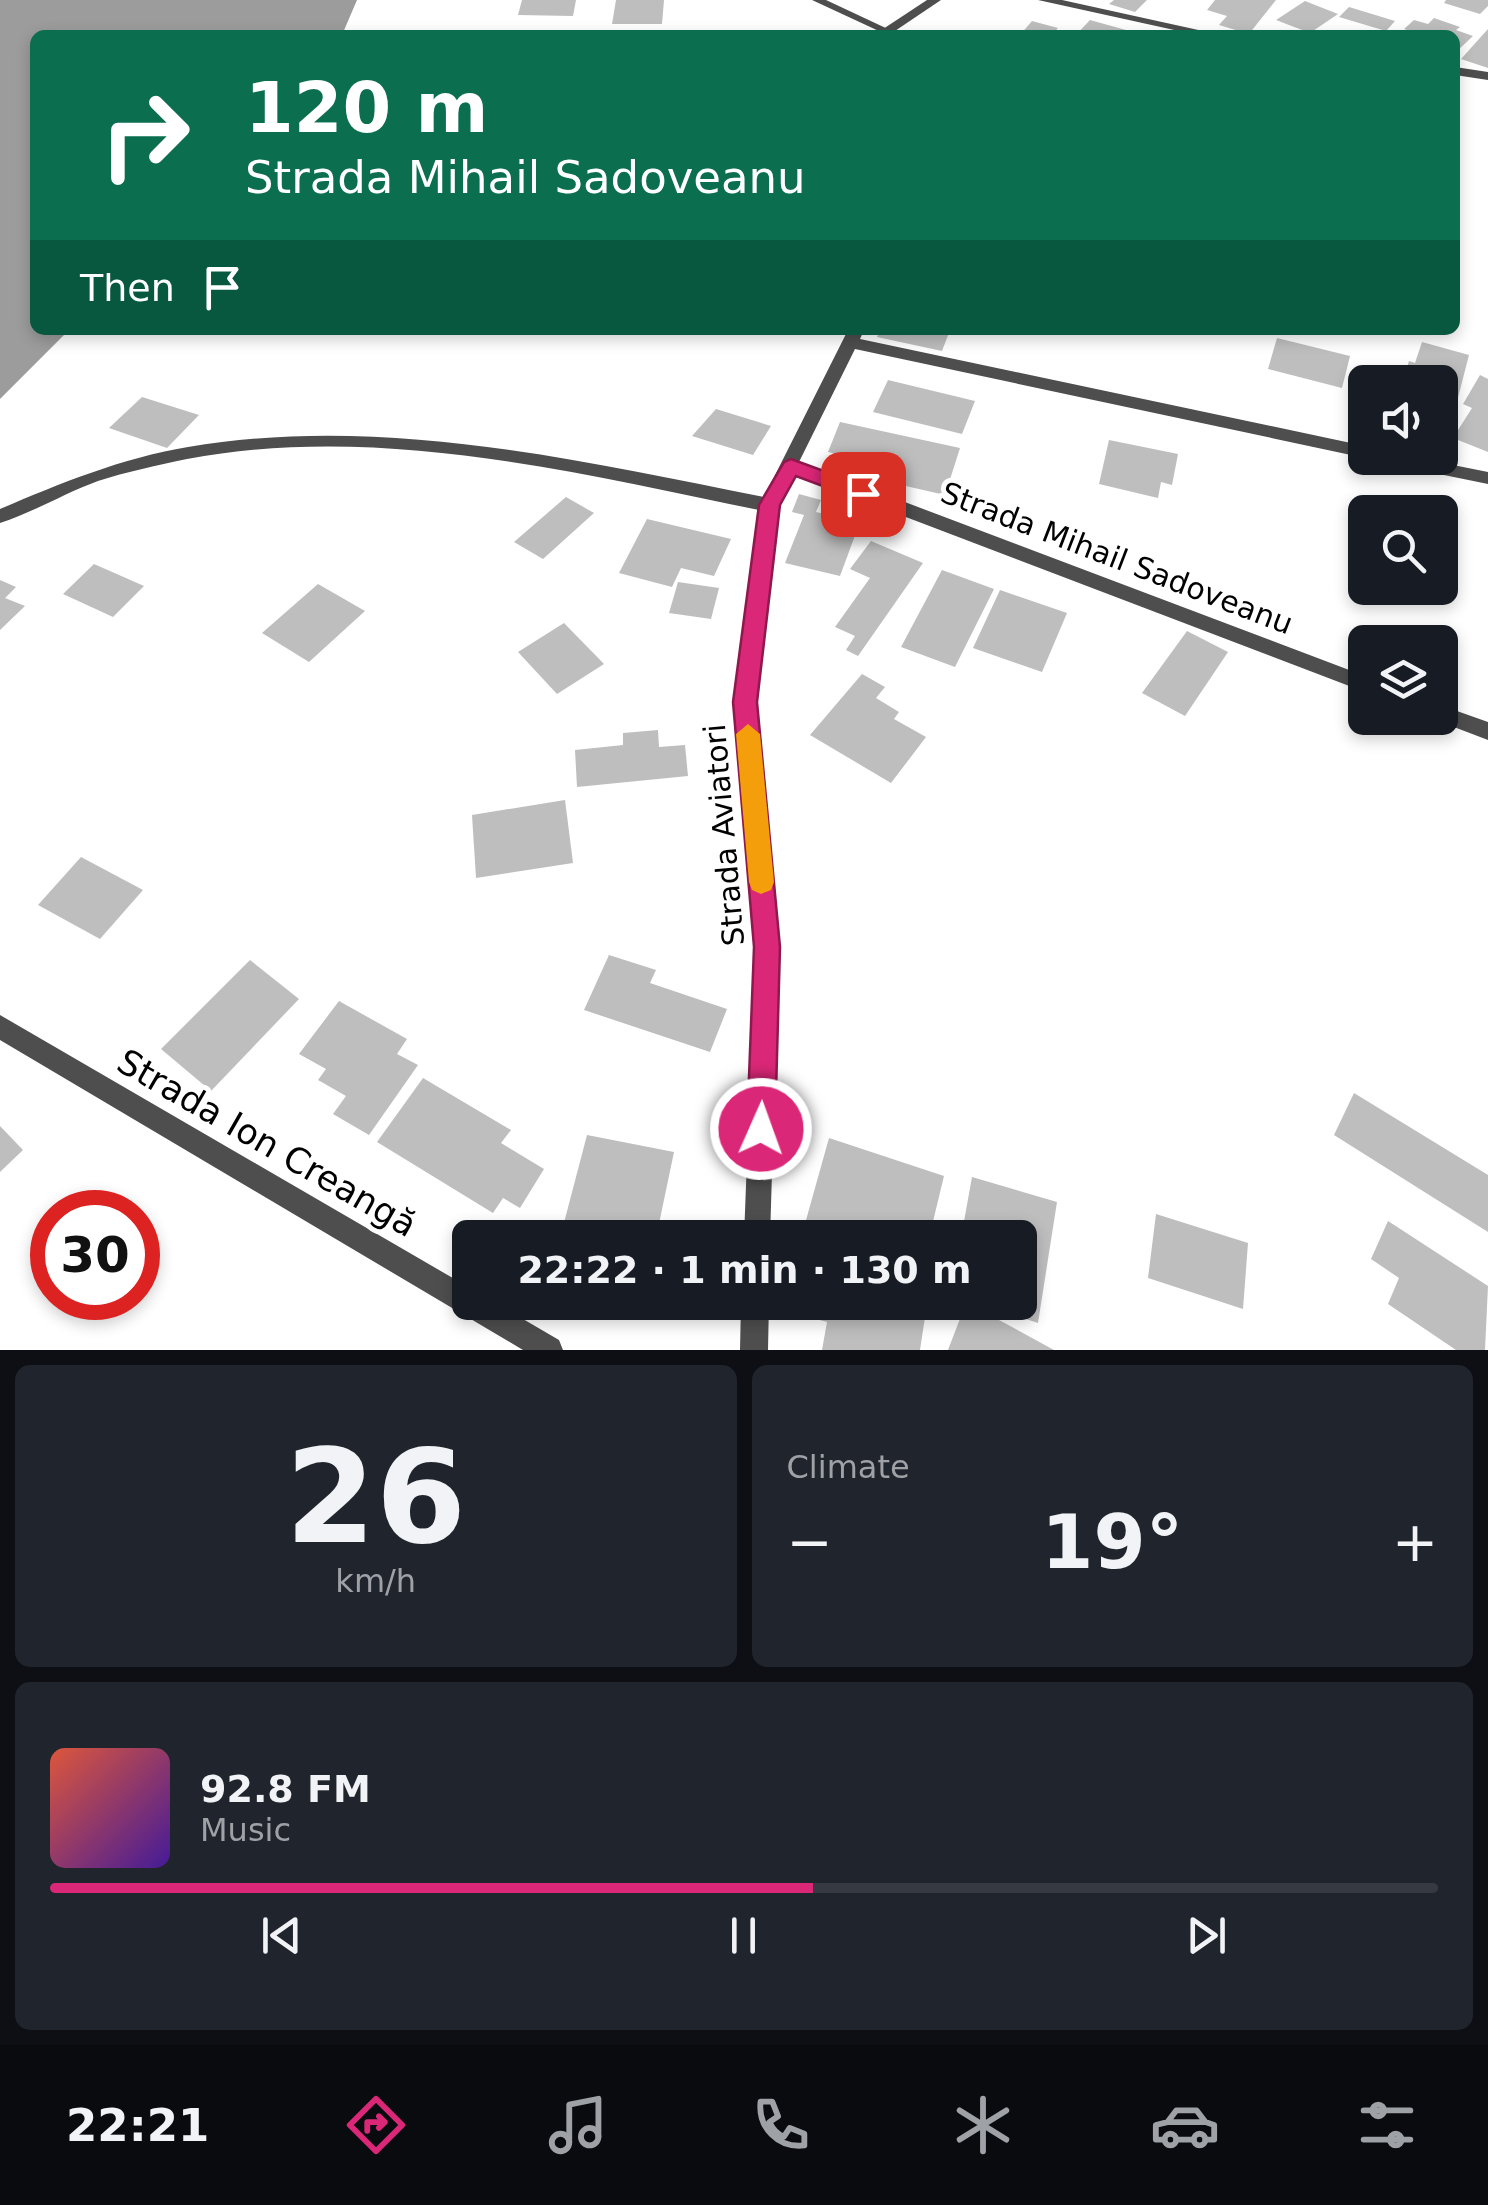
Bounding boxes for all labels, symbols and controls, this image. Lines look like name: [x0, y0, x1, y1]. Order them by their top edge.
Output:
text: 120 m: [245, 67, 488, 149]
icon: right: [80, 70, 210, 200]
text: Strada Mihail Sadoveanu: [245, 151, 806, 204]
icon: arrive: [195, 260, 250, 315]
text: Then: [80, 266, 175, 310]
map controls: [1348, 365, 1458, 735]
button: sound: [1348, 365, 1458, 475]
pin: [821, 452, 906, 537]
icon: arrive: [836, 467, 891, 522]
street label: Strada Mihail Sadoveanu: [936, 475, 1298, 641]
button: search: [1348, 495, 1458, 605]
button: layers: [1348, 625, 1458, 735]
street label: Strada Aviatori: [697, 723, 751, 947]
street label: Strada Ion Creangă: [110, 1041, 424, 1245]
position arrow: [709, 1077, 813, 1181]
speed limit sign: 30: [30, 1190, 160, 1320]
text: 22:22 · 1 min · 130 m: [517, 1248, 972, 1292]
text: 26: [285, 1421, 466, 1573]
text: Climate: [787, 1448, 910, 1486]
text: 19°: [1041, 1498, 1183, 1586]
text: −: [787, 1510, 833, 1574]
text: +: [1392, 1510, 1438, 1574]
text: km/h: [335, 1562, 416, 1600]
text: 92.8 FM: [200, 1767, 371, 1811]
text: Music: [200, 1811, 291, 1849]
icon: previous: [254, 1908, 309, 1963]
icon: pause: [716, 1908, 771, 1963]
icon: next: [1179, 1908, 1234, 1963]
icon: directions: [341, 2090, 411, 2160]
icon: music: [543, 2090, 613, 2160]
icon: phone: [746, 2090, 816, 2160]
icon: climate: [948, 2090, 1018, 2160]
icon: car: [1150, 2090, 1220, 2160]
icon: filters: [1352, 2090, 1422, 2160]
text: 22:21: [66, 2099, 209, 2152]

